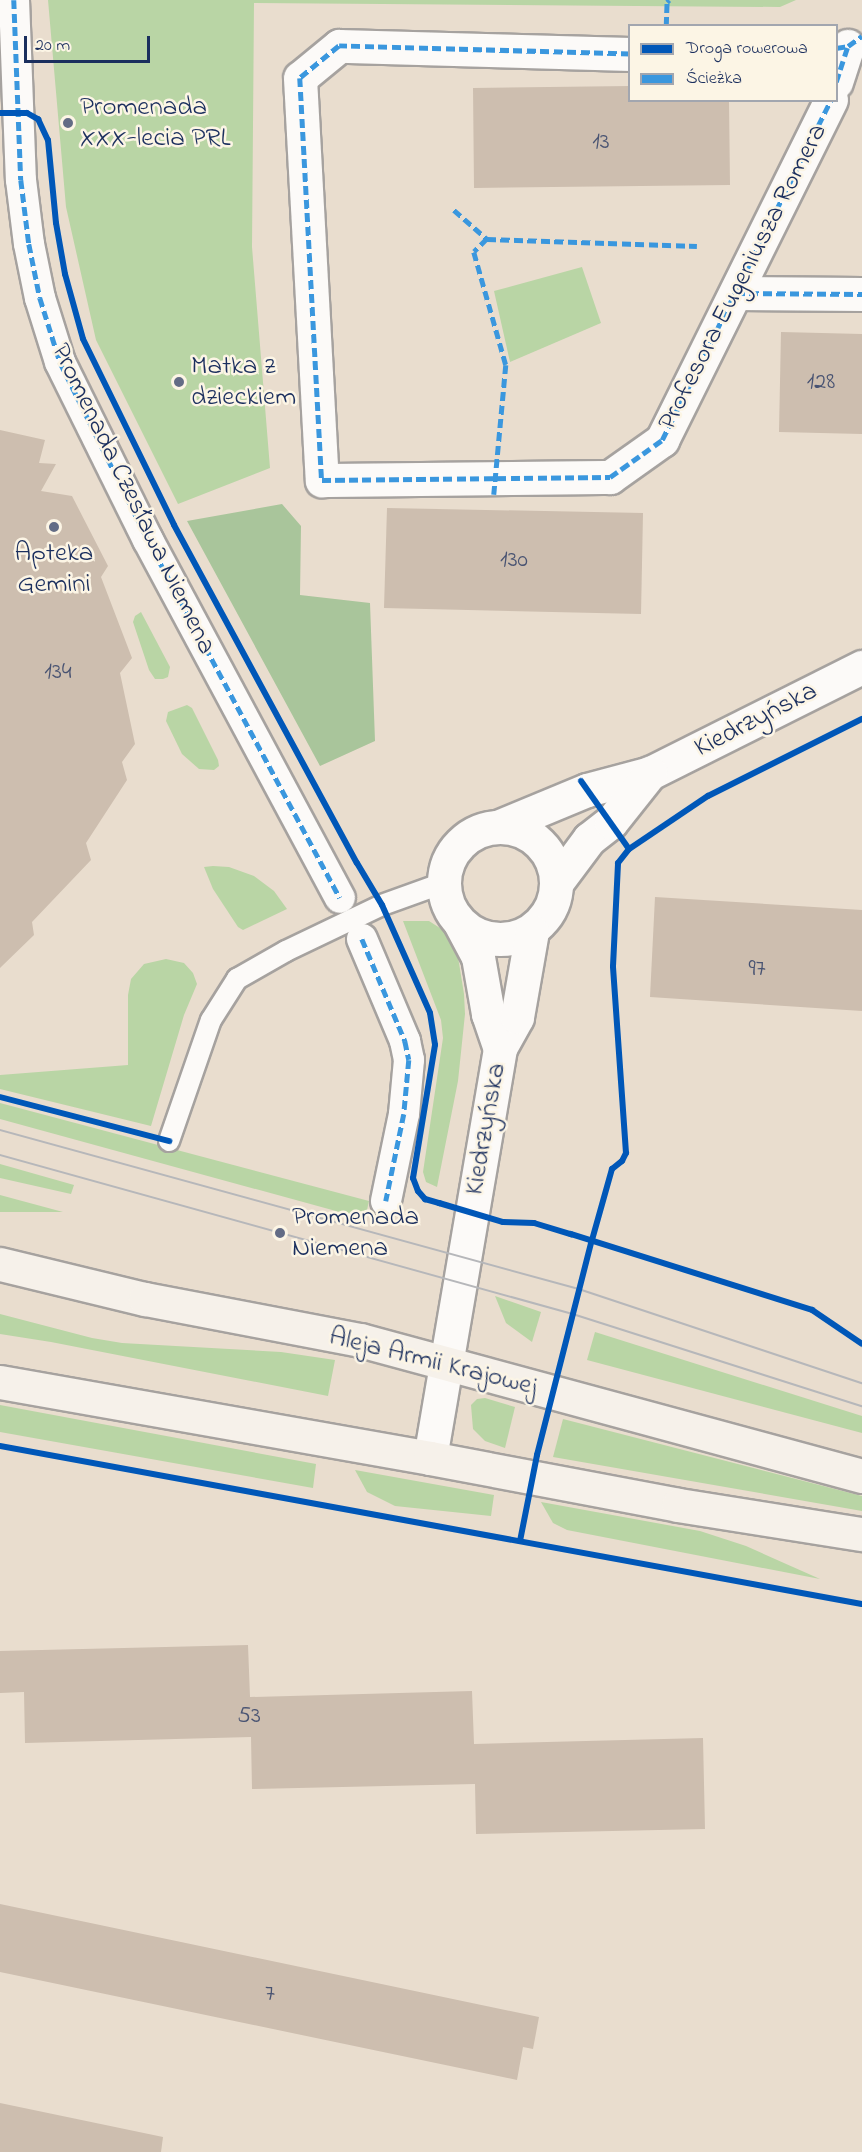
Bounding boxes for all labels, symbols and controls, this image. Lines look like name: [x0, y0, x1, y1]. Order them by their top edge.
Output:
scale bar: [27, 24, 153, 62]
legend: [628, 24, 838, 102]
text: 20 m: [35, 33, 70, 59]
text: Droga rowerowa: [686, 36, 808, 62]
text: Ścieżka: [686, 66, 742, 92]
place label: Promenada XXX-lecia PRL: [80, 91, 231, 154]
marker: Promenada XXX-lecia PRL: [61, 116, 75, 130]
street label: Profesora Eugeniusza Romera: [652, 118, 834, 436]
house number: 13: [592, 129, 610, 157]
street label: Promenada Czesława Niemena: [44, 338, 222, 660]
place label: Matka z dzieckiem: [191, 350, 296, 413]
house number: 128: [807, 369, 835, 397]
marker: Matka z dzieckiem: [172, 375, 186, 389]
marker: Apteka Gemini: [47, 520, 61, 534]
place label: Apteka Gemini: [15, 537, 93, 600]
house number: 130: [500, 547, 528, 575]
house number: 134: [44, 659, 72, 687]
street label: Kiedrzyńska: [689, 675, 823, 765]
house number: 97: [748, 956, 766, 984]
street label: Kiedrzyńska: [458, 1061, 514, 1197]
place label: Promenada Niemena: [292, 1201, 419, 1264]
marker: Promenada Niemena: [273, 1226, 287, 1240]
street label: Aleja Armii Krajowej: [326, 1321, 540, 1403]
house number: 53: [237, 1703, 261, 1731]
house number: 7: [265, 1981, 275, 2009]

